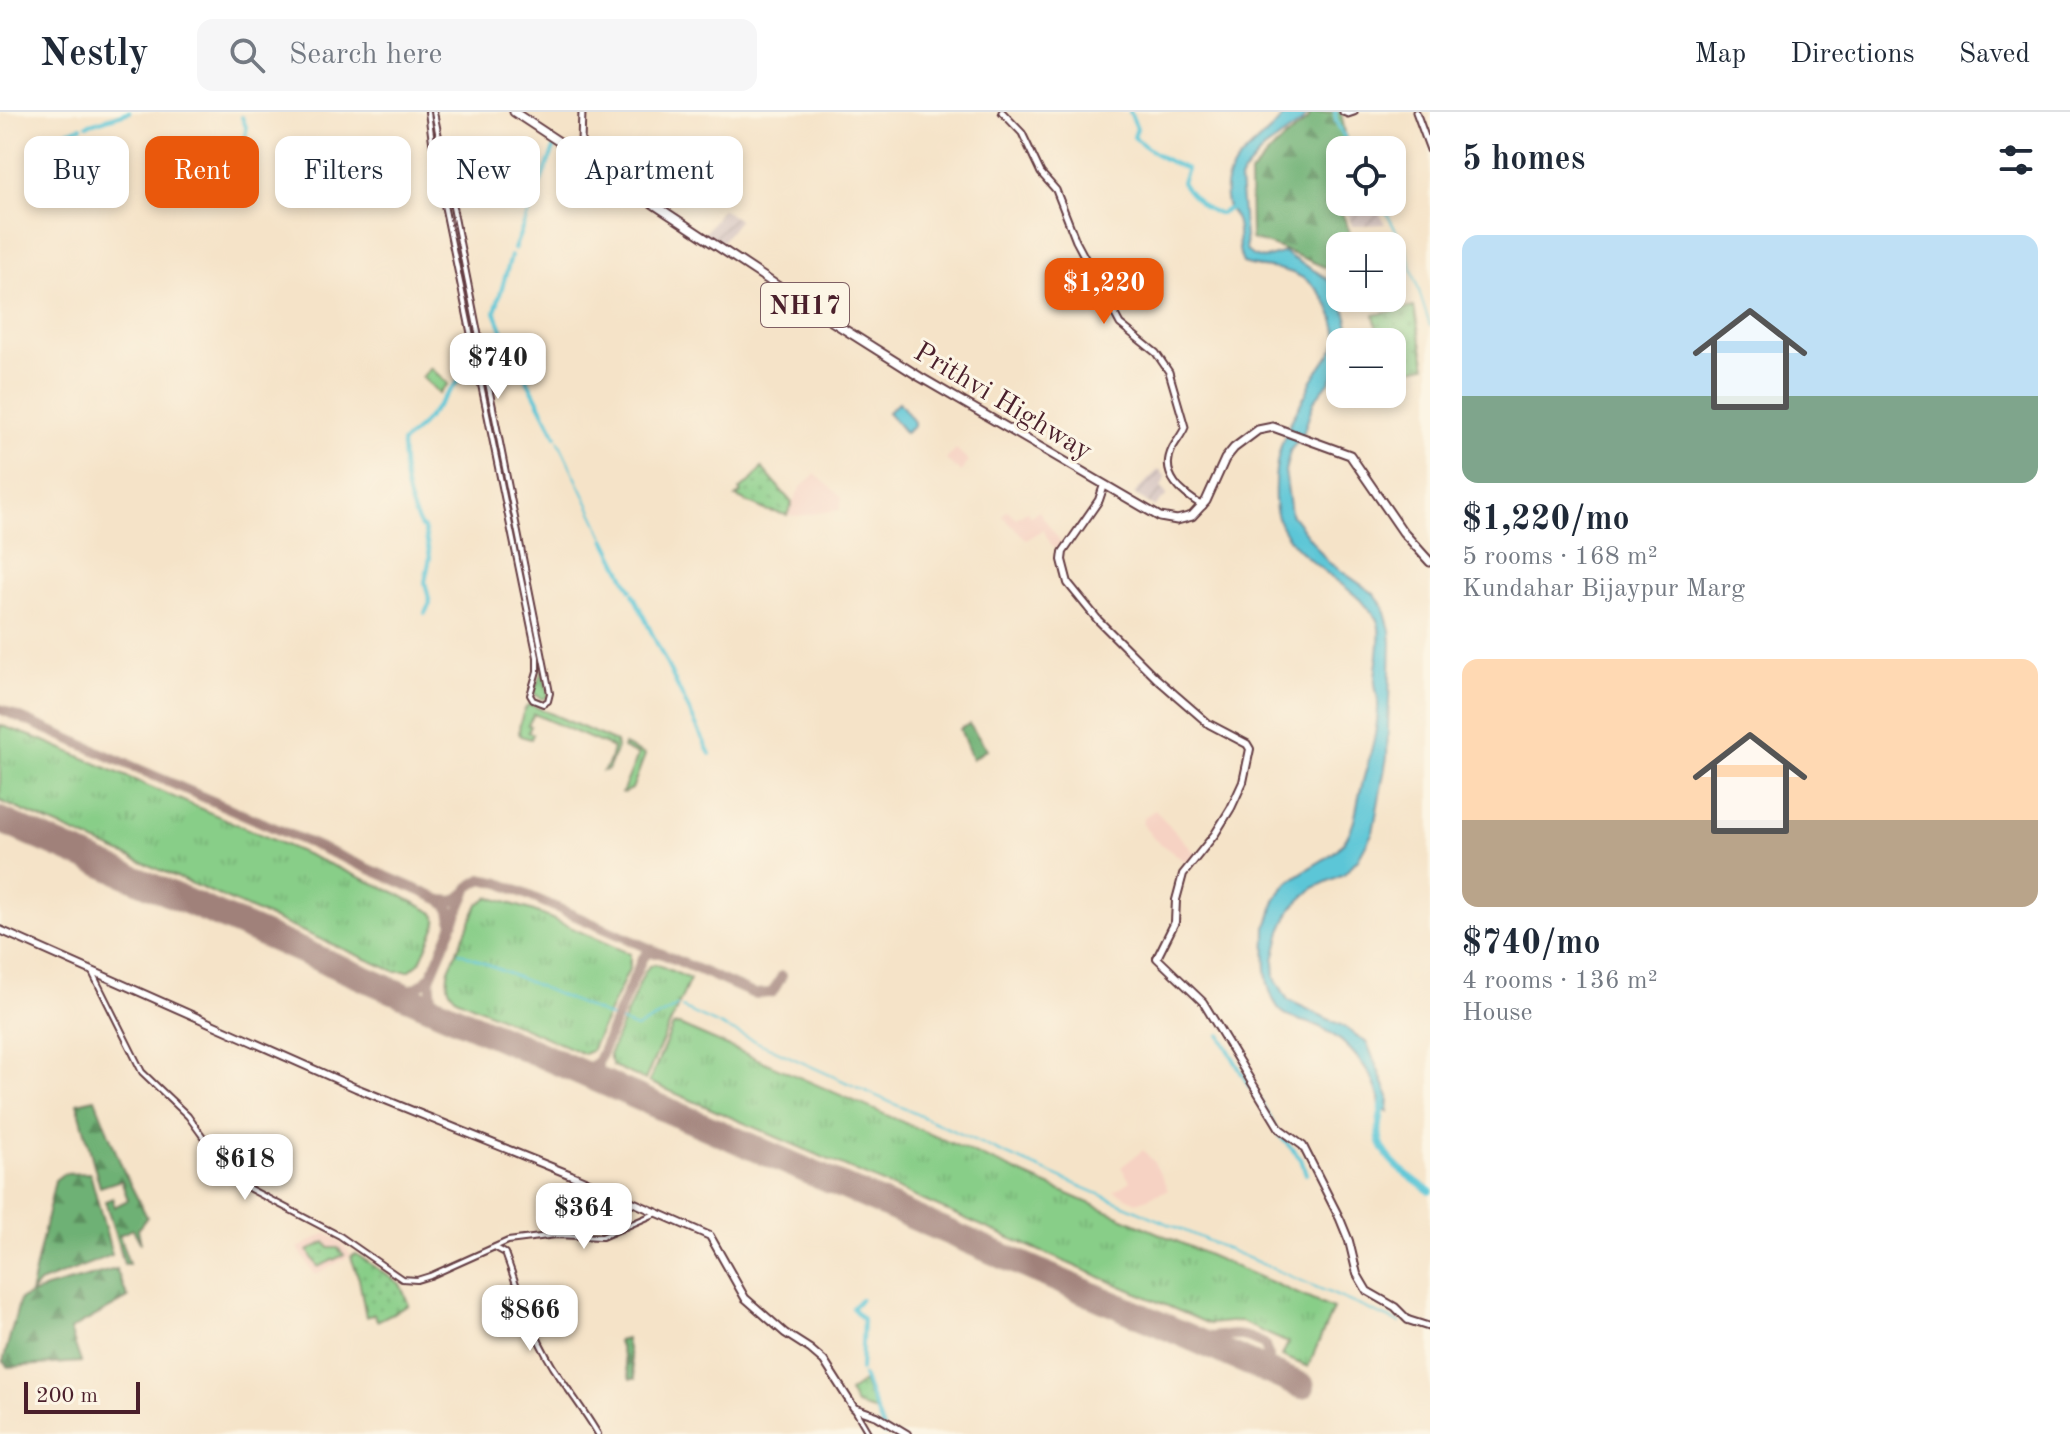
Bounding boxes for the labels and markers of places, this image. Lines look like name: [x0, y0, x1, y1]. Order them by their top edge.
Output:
pin: $1,220: [1039, 258, 1169, 326]
pin: $740: [451, 333, 545, 401]
pin: $618: [198, 1134, 292, 1202]
pin: $364: [537, 1183, 631, 1251]
pin: $866: [483, 1285, 577, 1353]

